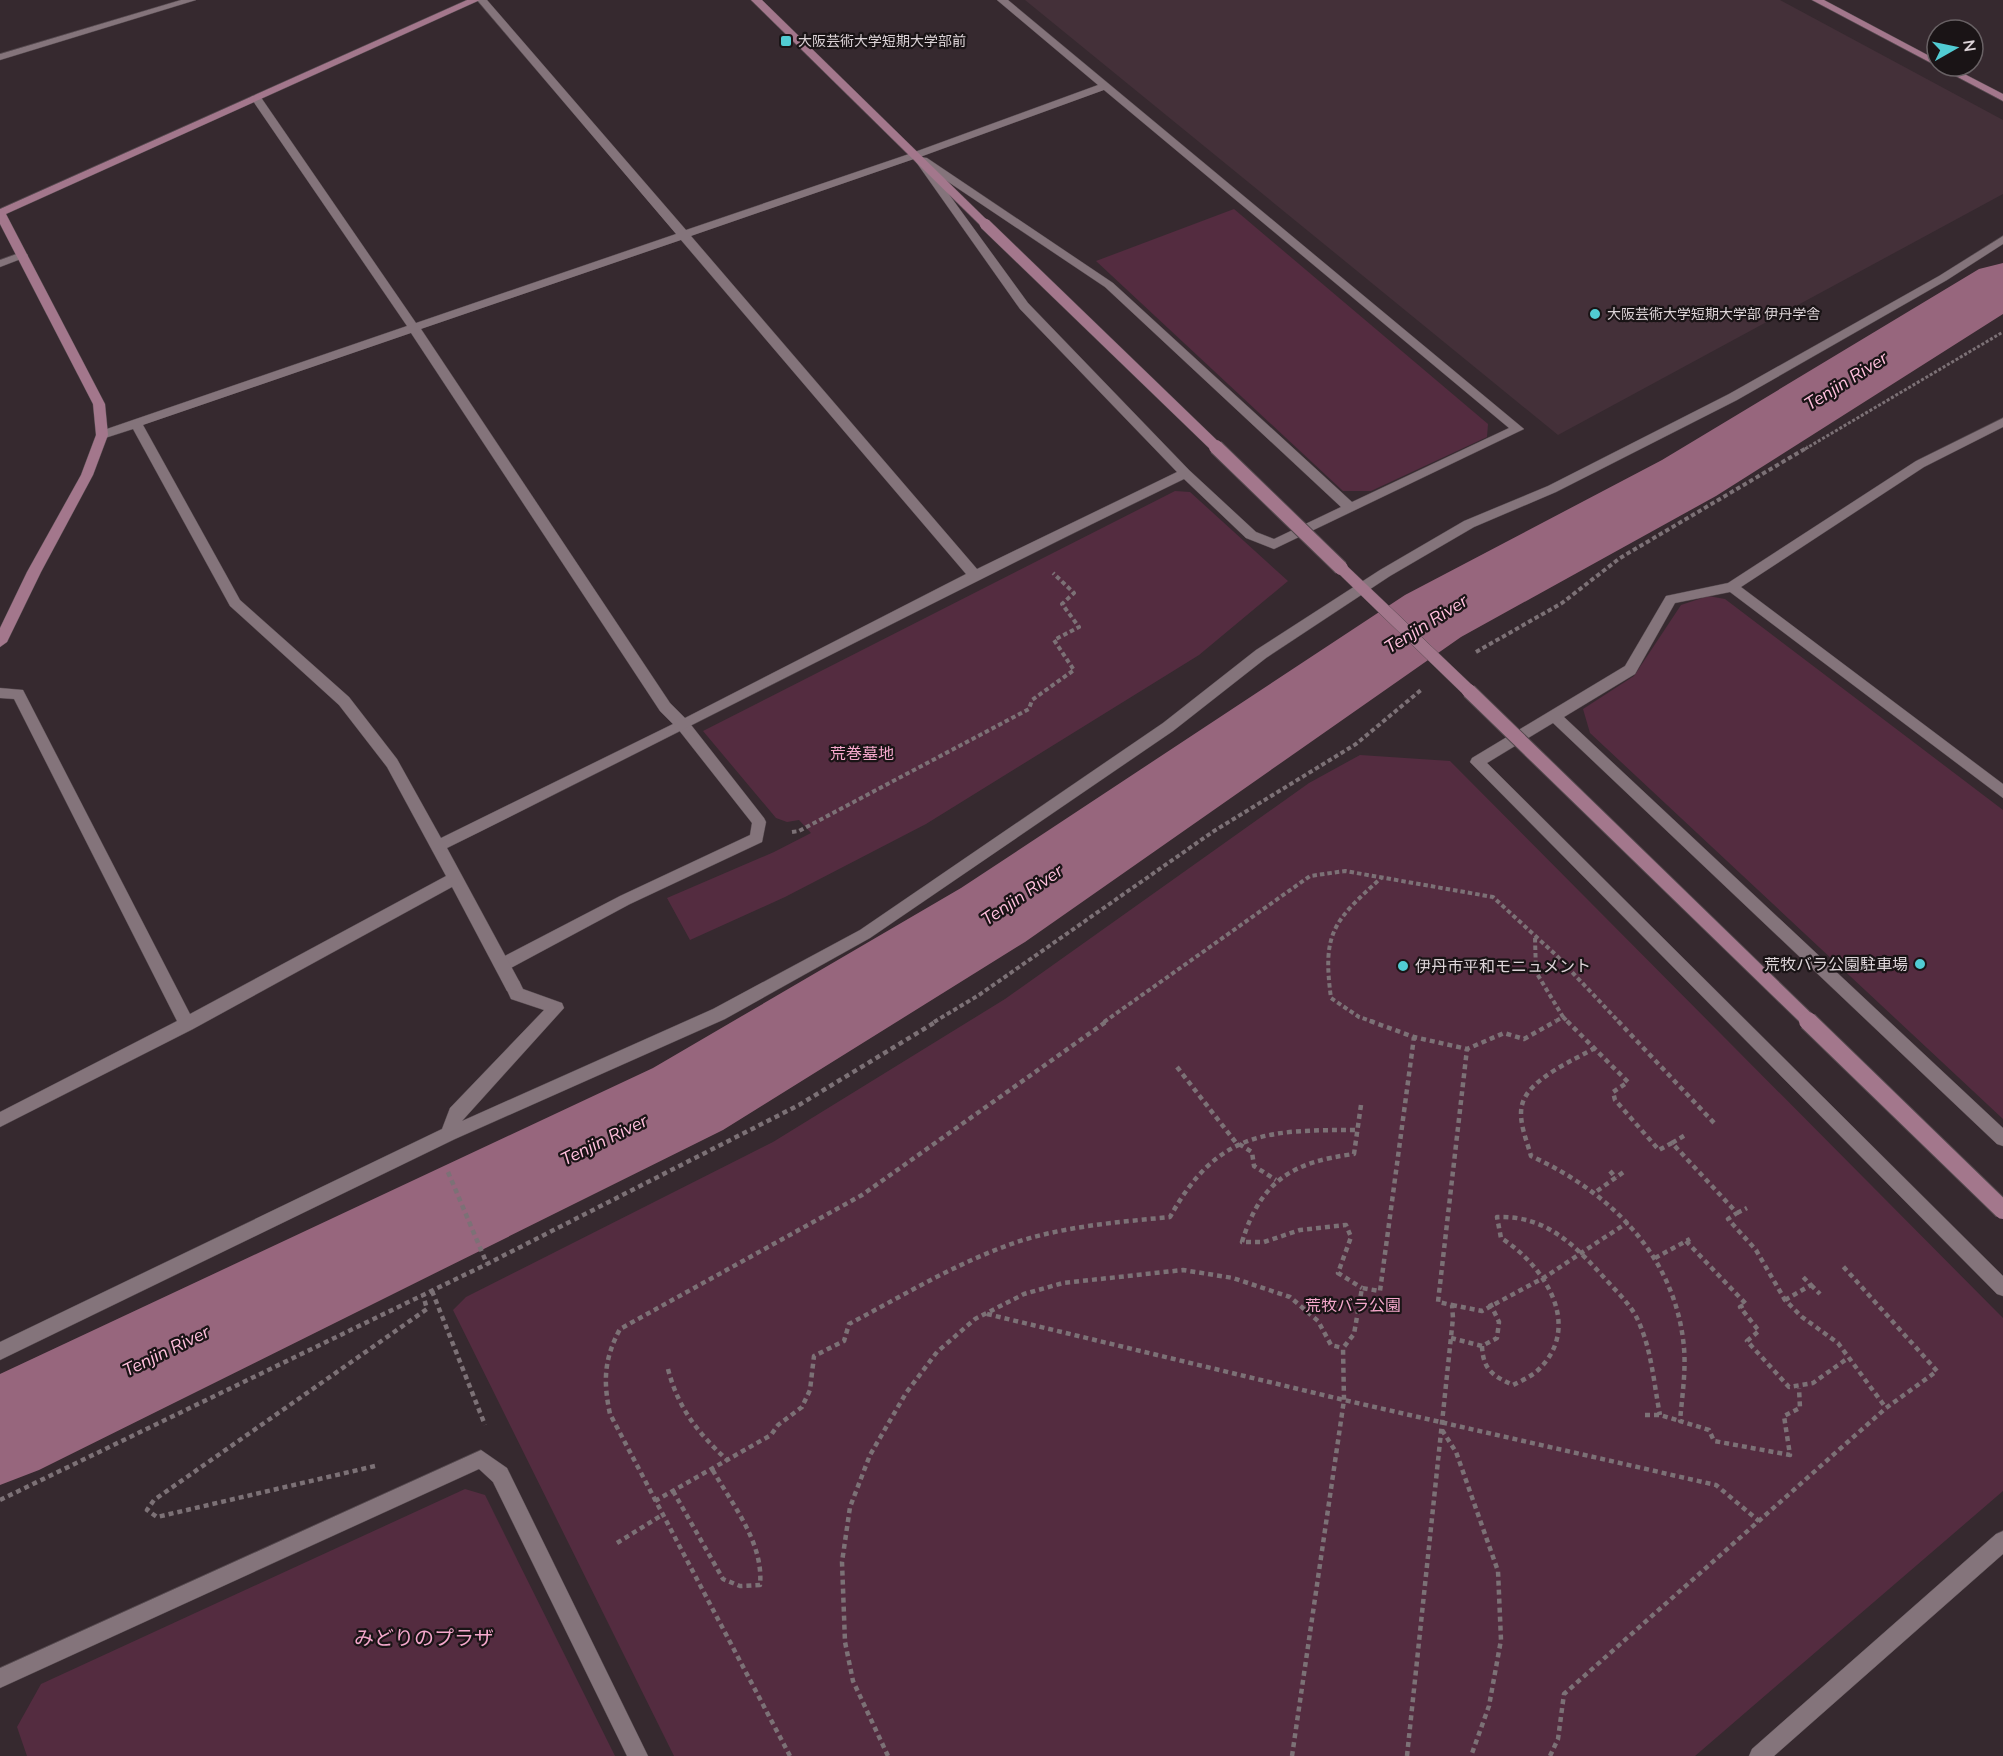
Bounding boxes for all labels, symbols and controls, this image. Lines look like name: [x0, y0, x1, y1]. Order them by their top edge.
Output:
north arrow: [1925, 18, 1985, 78]
place label: 大阪芸術大学短期大学部前: [798, 32, 966, 51]
marker: 大阪芸術大学短期大学部前: [779, 34, 793, 48]
text: N: [1957, 38, 1981, 53]
place label: 大阪芸術大学短期大学部 伊丹学舎: [1607, 305, 1821, 324]
marker: 大阪芸術大学短期大学部 伊丹学舎: [1588, 307, 1602, 321]
water label: Tenjin River: [1800, 346, 1893, 416]
water label: Tenjin River: [1380, 589, 1473, 659]
park label: 荒巻墓地: [830, 743, 894, 765]
water label: Tenjin River: [976, 858, 1068, 931]
place label: 荒牧バラ公園駐車場: [1764, 954, 1908, 976]
place label: 伊丹市平和モニュメント: [1415, 956, 1591, 978]
marker: 荒牧バラ公園駐車場: [1913, 957, 1927, 971]
marker: 伊丹市平和モニュメント: [1396, 959, 1410, 973]
water label: Tenjin River: [557, 1108, 652, 1171]
park label: 荒牧バラ公園: [1305, 1295, 1401, 1317]
water label: Tenjin River: [119, 1319, 214, 1382]
park label: みどりのプラザ: [354, 1625, 494, 1652]

